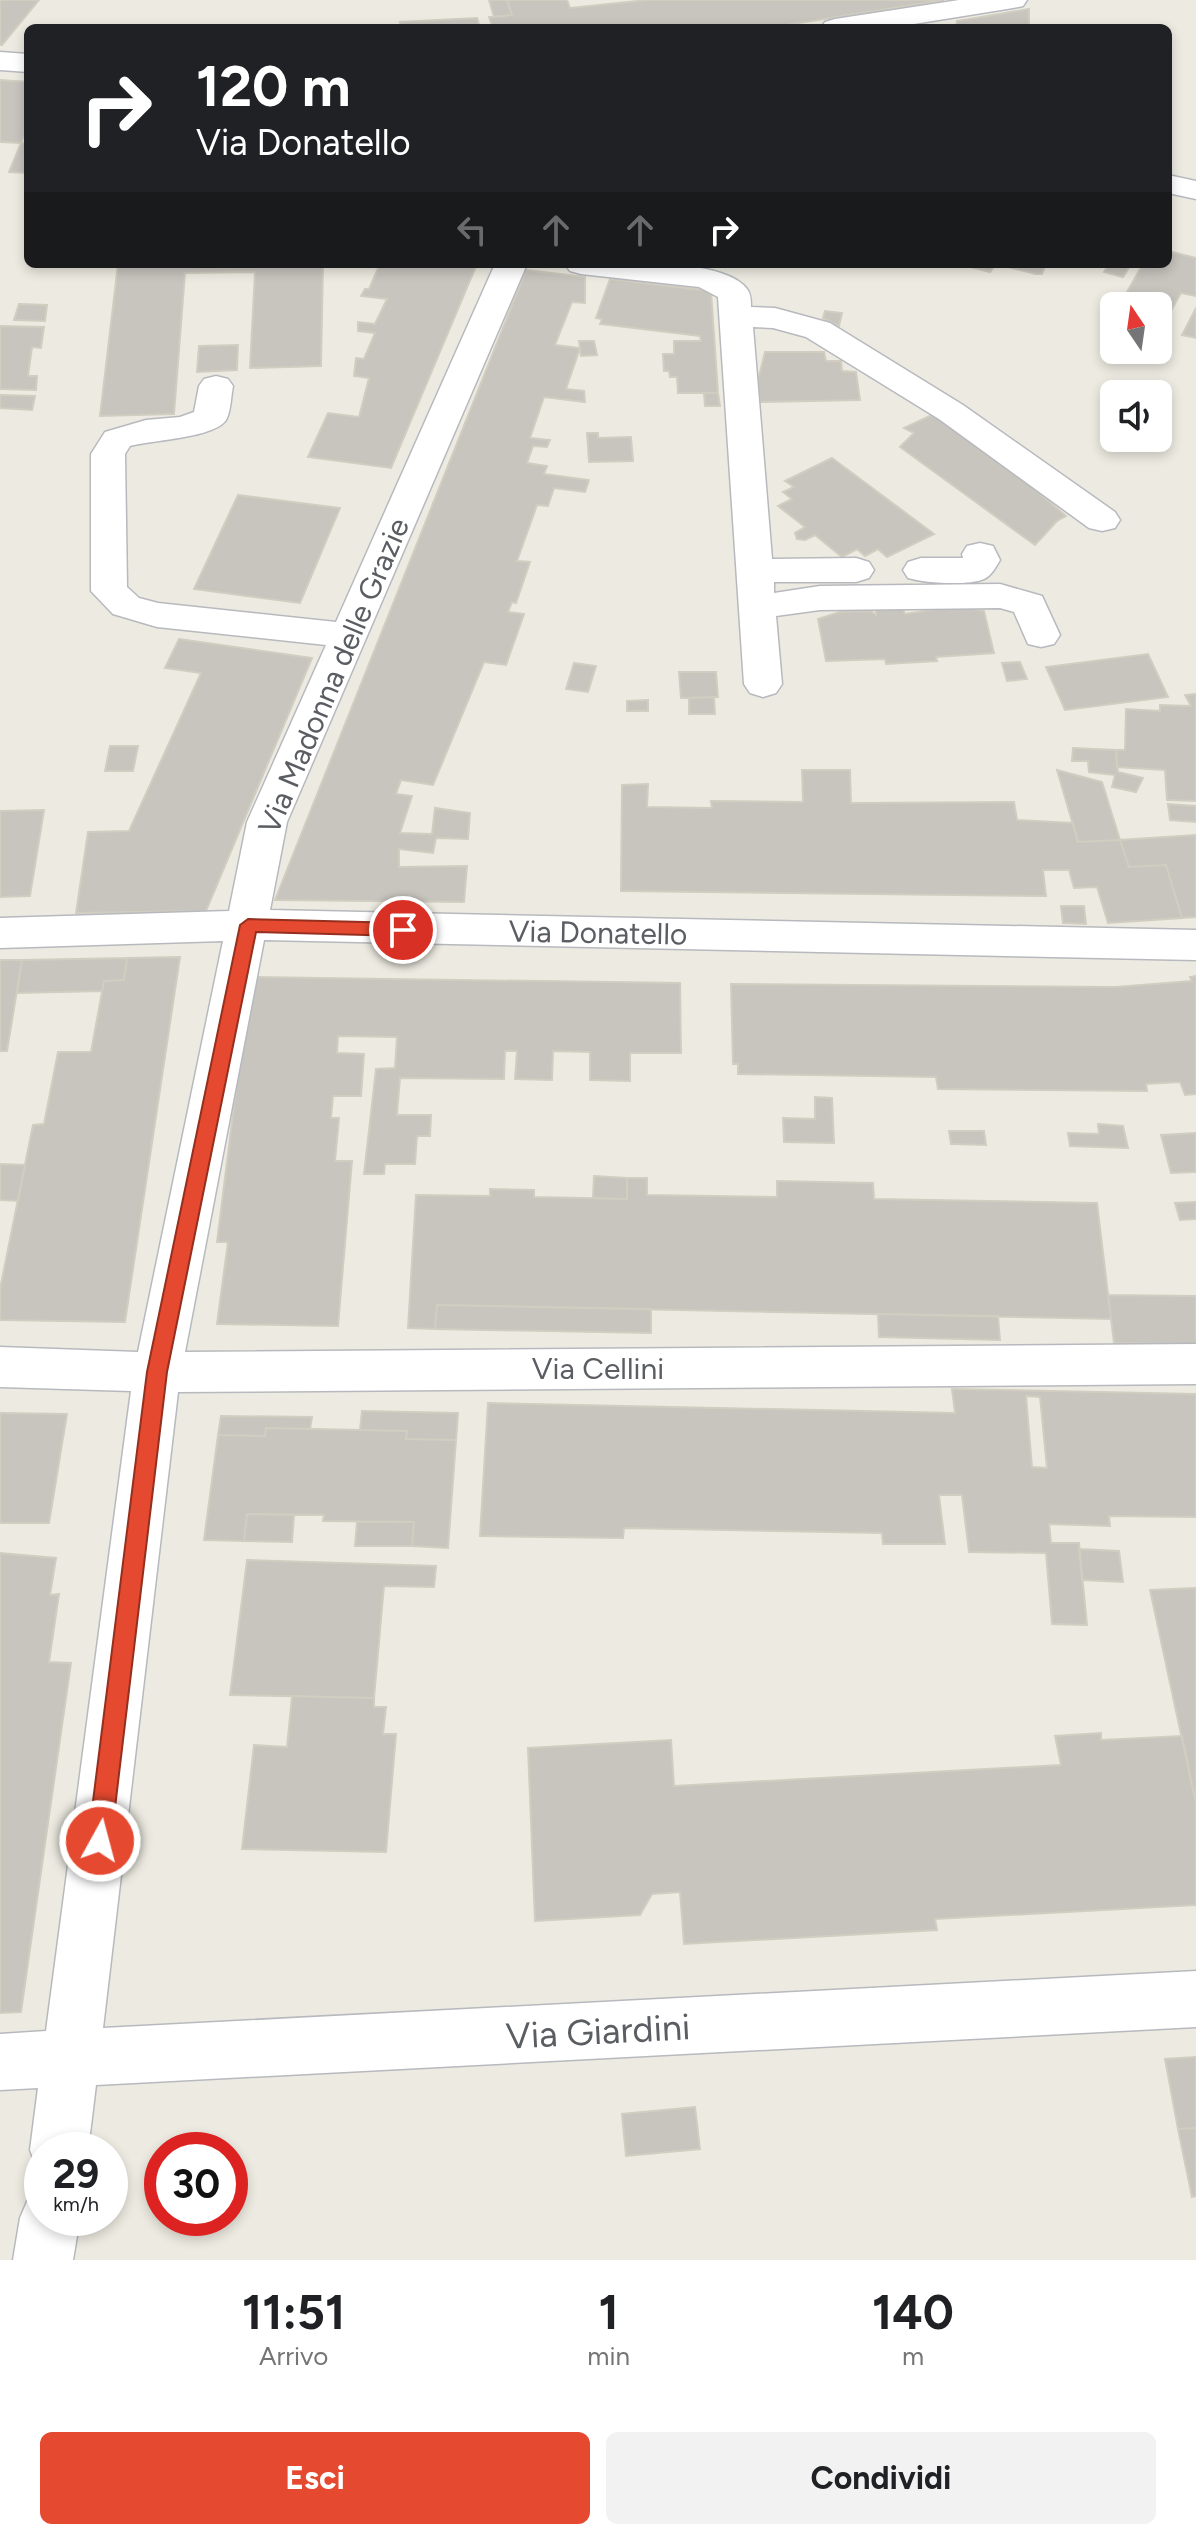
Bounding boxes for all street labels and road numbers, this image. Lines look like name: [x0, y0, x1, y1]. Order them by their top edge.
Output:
street label: Via Madonna delle Grazie: [250, 512, 417, 839]
street label: Via Donatello: [508, 912, 688, 953]
street label: Via Cellini: [532, 1350, 664, 1387]
street label: Via Giardini: [505, 2005, 691, 2058]

